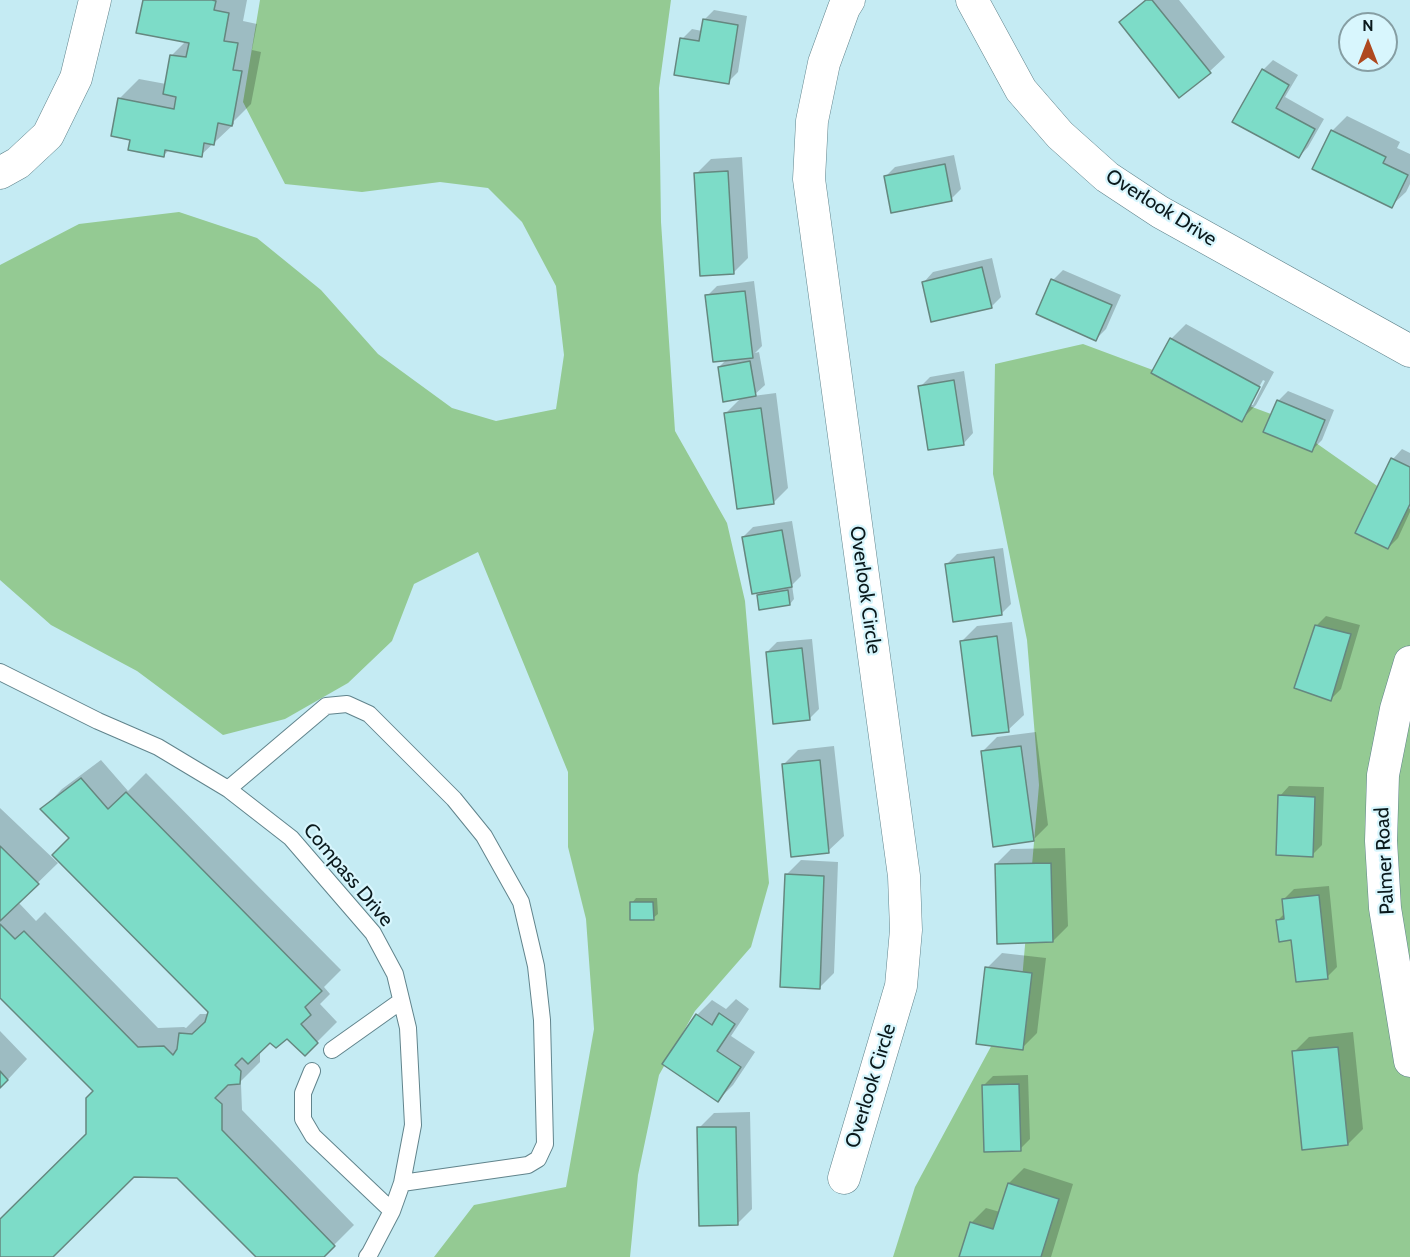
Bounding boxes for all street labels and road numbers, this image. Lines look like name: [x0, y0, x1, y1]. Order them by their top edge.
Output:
street label: Overlook Drive: [1101, 164, 1221, 252]
street label: Overlook Circle: [844, 525, 886, 655]
street label: Palmer Road: [1370, 807, 1400, 915]
street label: Compass Drive: [298, 819, 398, 931]
street label: Overlook Circle: [841, 1021, 901, 1151]

